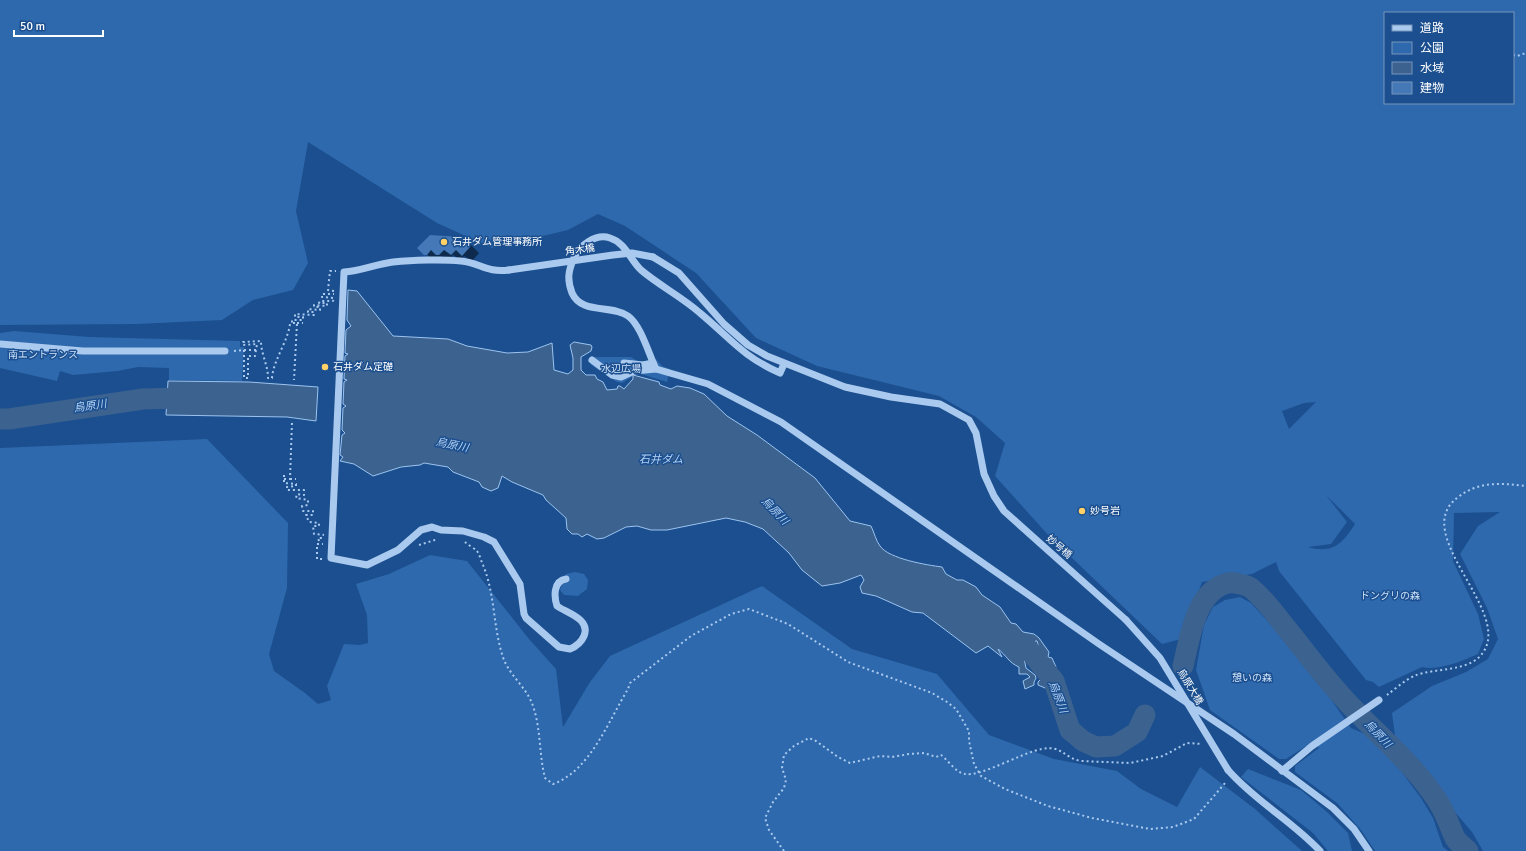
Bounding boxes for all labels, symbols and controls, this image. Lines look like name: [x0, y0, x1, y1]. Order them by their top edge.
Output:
scale bar: [14, 12, 103, 38]
legend: [1384, 12, 1514, 104]
text: 50 m: [20, 19, 45, 34]
text: 道路: [1420, 21, 1444, 36]
text: 公園: [1420, 41, 1444, 56]
text: 水域: [1420, 61, 1444, 76]
text: 建物: [1420, 81, 1444, 96]
place label: 石井ダム管理事務所: [452, 236, 542, 248]
marker: 石井ダム管理事務所: [439, 237, 449, 247]
street label: 角木橋: [564, 242, 596, 258]
park label: 南エントランス: [8, 349, 78, 361]
place label: 石井ダム定礎: [333, 361, 393, 373]
marker: 石井ダム定礎: [320, 362, 330, 372]
park label: 水辺広場: [601, 363, 641, 375]
water label: 烏原川: [73, 397, 108, 415]
water label: 烏原川: [435, 435, 470, 455]
water label: 石井ダム: [639, 453, 683, 466]
water label: 烏原川: [759, 495, 792, 528]
place label: 妙号岩: [1090, 505, 1120, 517]
marker: 妙号岩: [1077, 506, 1087, 516]
street label: 妙号橋: [1044, 533, 1074, 561]
park label: ドングリの森: [1360, 590, 1420, 602]
street label: 烏原大橋: [1175, 667, 1205, 707]
park label: 憩いの森: [1232, 672, 1272, 684]
water label: 烏原川: [1046, 679, 1070, 716]
water label: 烏原川: [1362, 718, 1395, 751]

